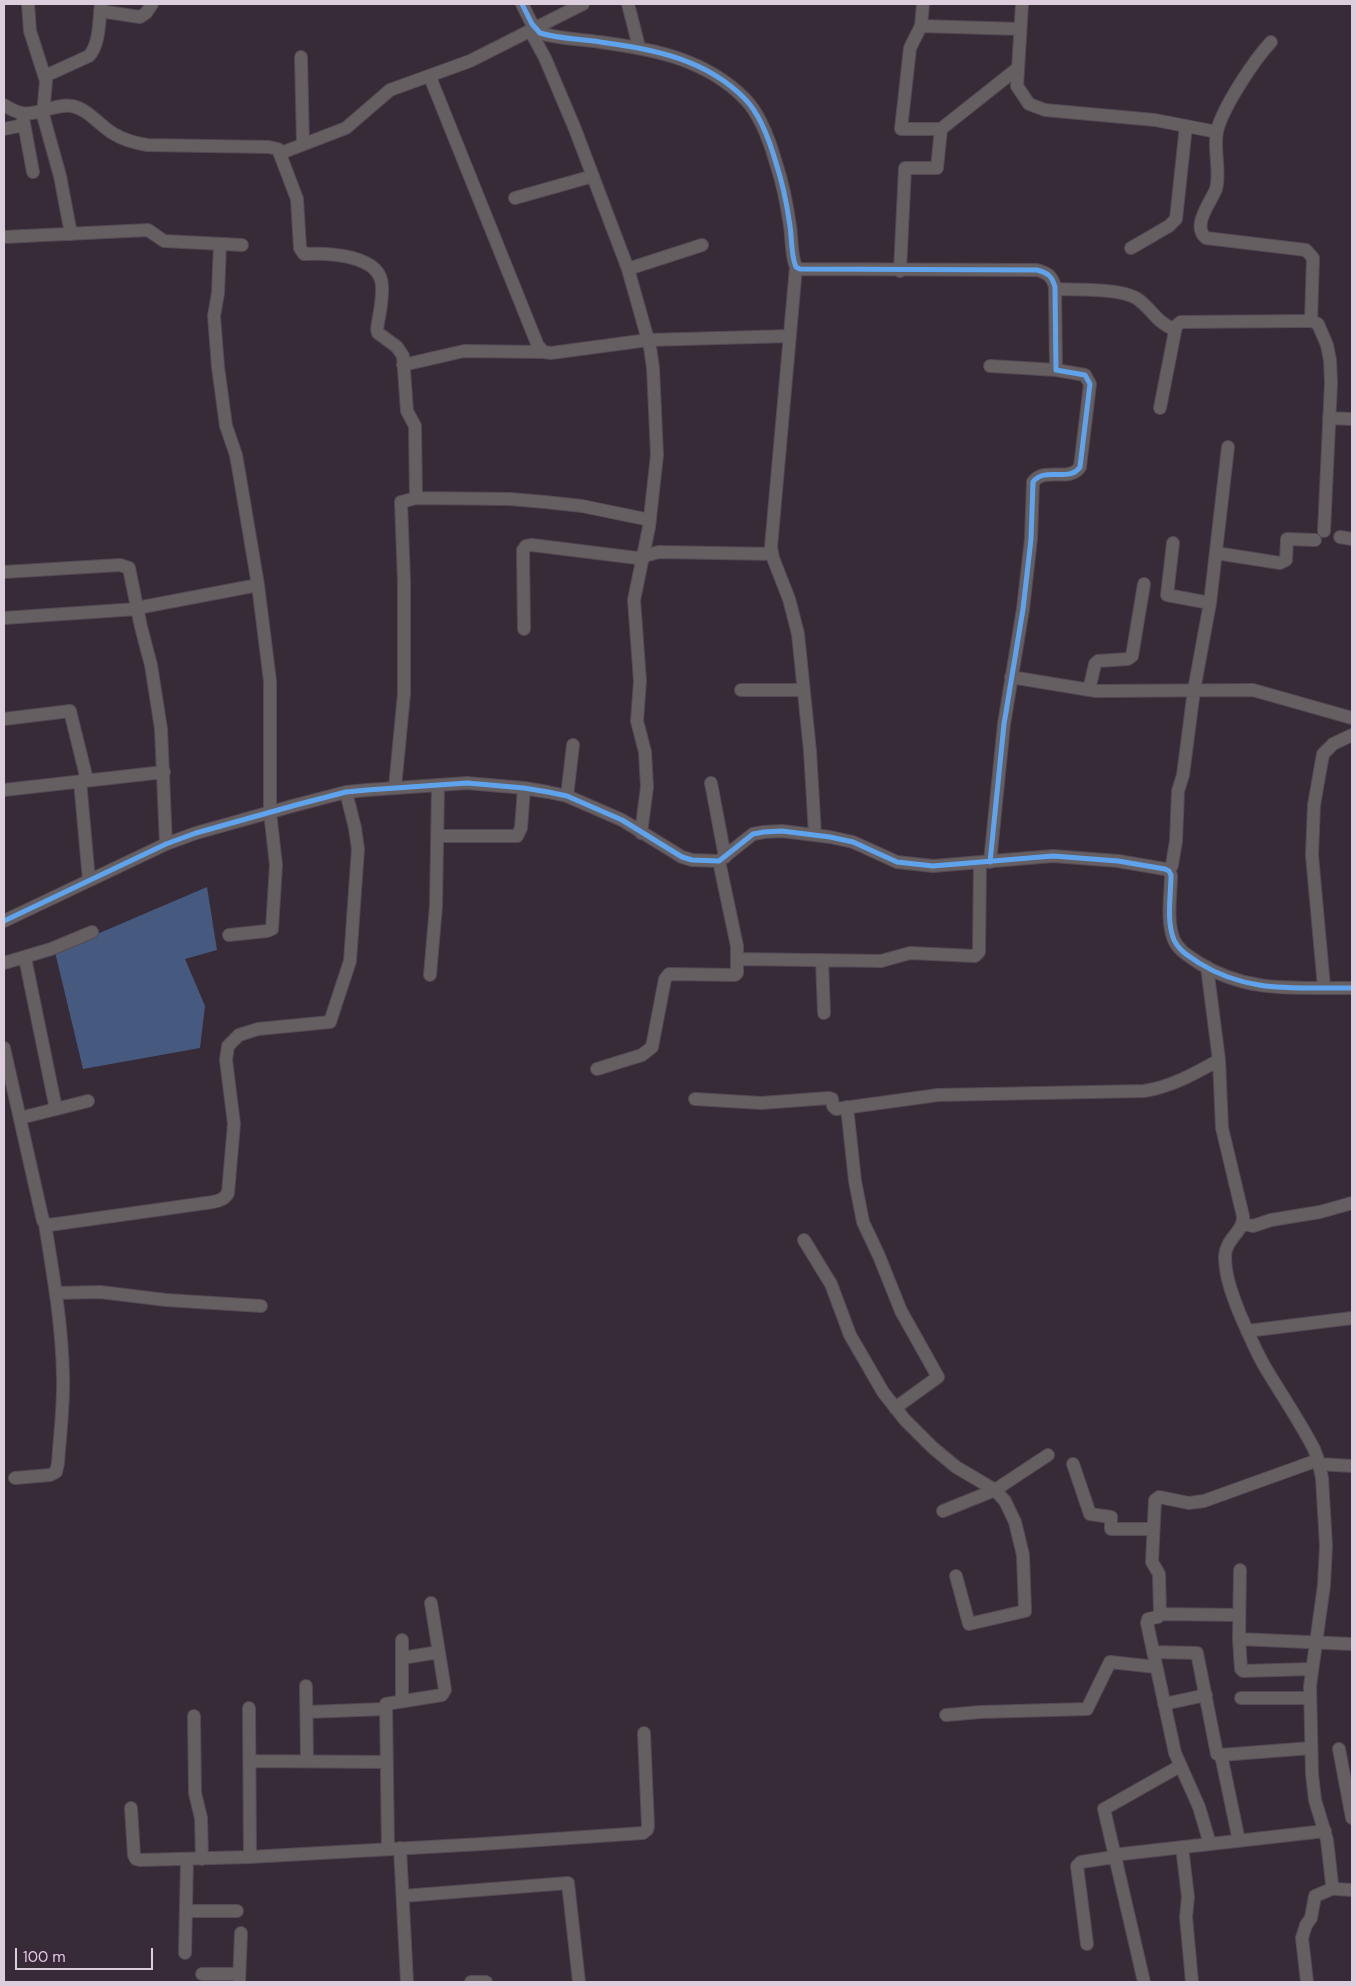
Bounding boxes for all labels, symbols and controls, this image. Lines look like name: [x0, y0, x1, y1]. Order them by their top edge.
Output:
scale bar: [18, 1938, 155, 1970]
text: 100 m: [23, 1947, 66, 1967]

